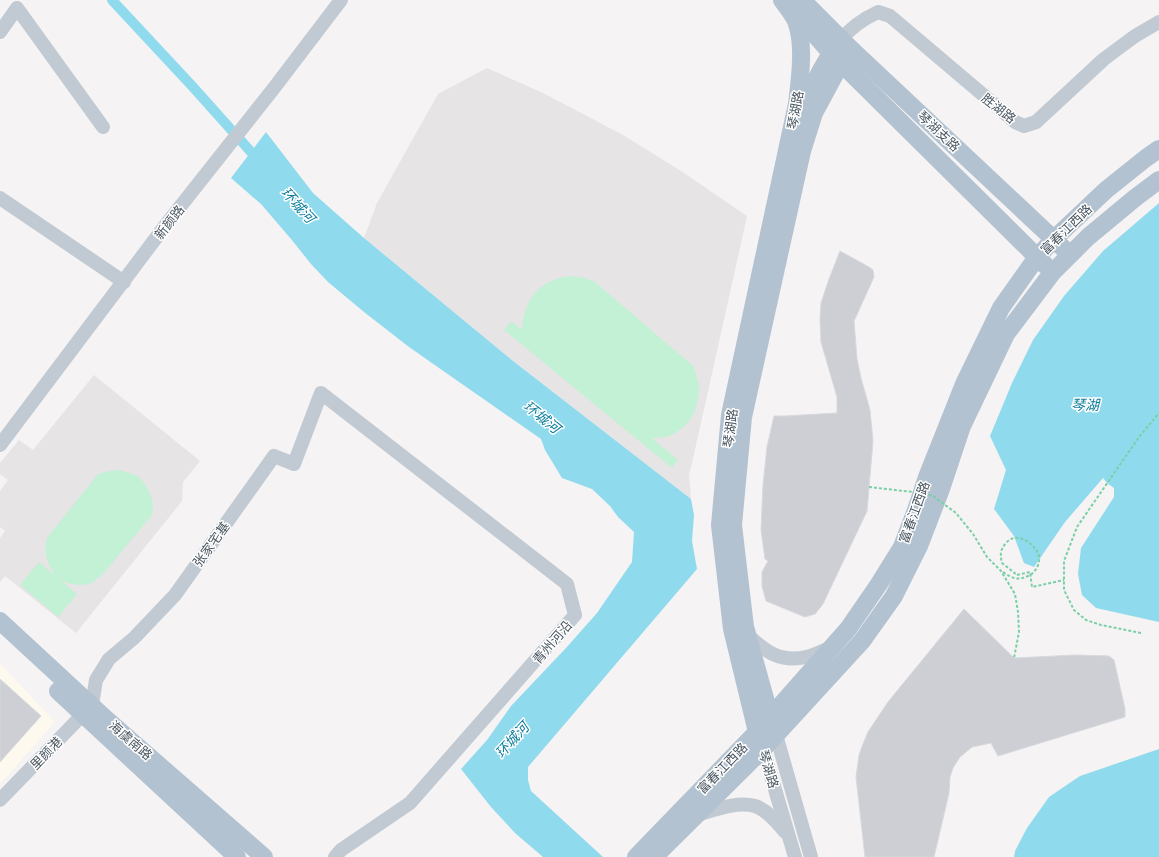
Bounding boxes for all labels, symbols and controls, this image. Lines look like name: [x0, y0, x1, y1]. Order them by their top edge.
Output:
street label: 琴湖路: [785, 90, 806, 131]
street label: 胜湖路: [979, 90, 1019, 126]
street label: 琴湖支路: [915, 108, 963, 155]
water label: 环城河: [277, 184, 320, 229]
street label: 富春江西路: [1038, 201, 1095, 257]
street label: 新颜路: [151, 202, 187, 242]
water label: 琴湖: [1071, 397, 1101, 414]
water label: 环城河: [520, 398, 566, 439]
street label: 琴湖路: [721, 408, 740, 448]
street label: 富春江西路: [896, 479, 933, 545]
street label: 张家宅基: [190, 519, 233, 570]
street label: 青州河沿: [530, 618, 575, 667]
water label: 环城河: [492, 717, 535, 762]
street label: 海虞南路: [106, 718, 155, 763]
street label: 里颜港: [27, 734, 65, 773]
street label: 富春江西路: [694, 740, 750, 797]
street label: 琴湖路: [756, 748, 781, 790]

